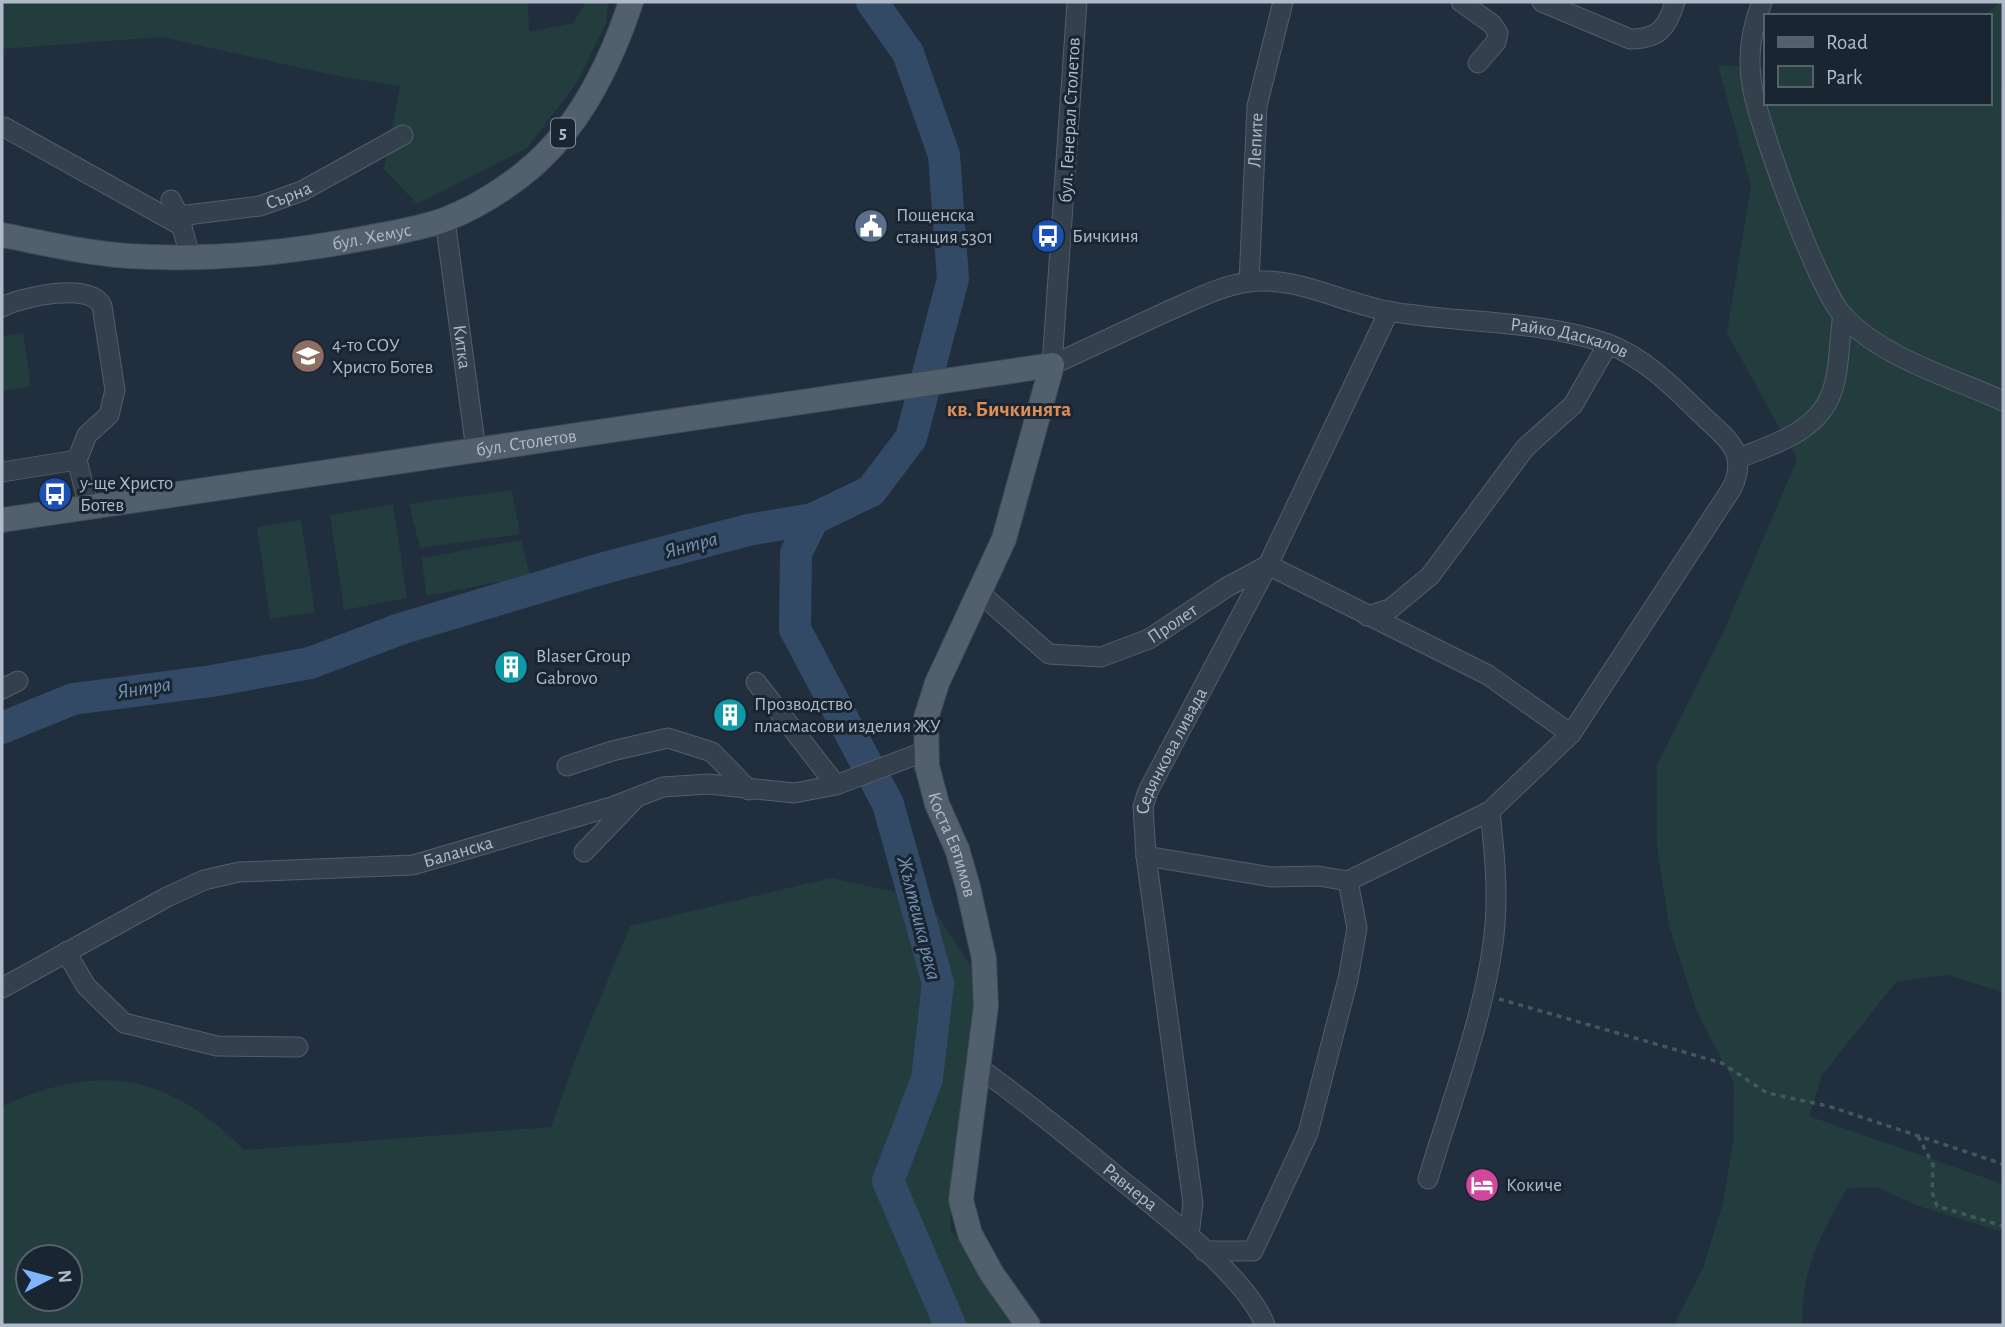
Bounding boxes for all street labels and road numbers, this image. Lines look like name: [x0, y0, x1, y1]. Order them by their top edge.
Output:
street label: бул. Генерал Столетов: [1056, 37, 1084, 203]
street label: Лепите: [1245, 112, 1266, 168]
road number: 5: [551, 118, 575, 148]
street label: Сърна: [263, 178, 315, 213]
street label: бул. Хемус: [331, 220, 413, 253]
street label: Райко Даскалов: [1509, 315, 1632, 361]
street label: Китка: [450, 323, 475, 371]
street label: бул. Столетов: [475, 426, 578, 459]
street label: Пролет: [1144, 600, 1201, 647]
street label: Седянкова ливада: [1133, 684, 1211, 815]
street label: Коста Евтимов: [925, 790, 979, 899]
street label: Баланска: [421, 833, 495, 871]
street label: Равнера: [1099, 1160, 1161, 1215]

